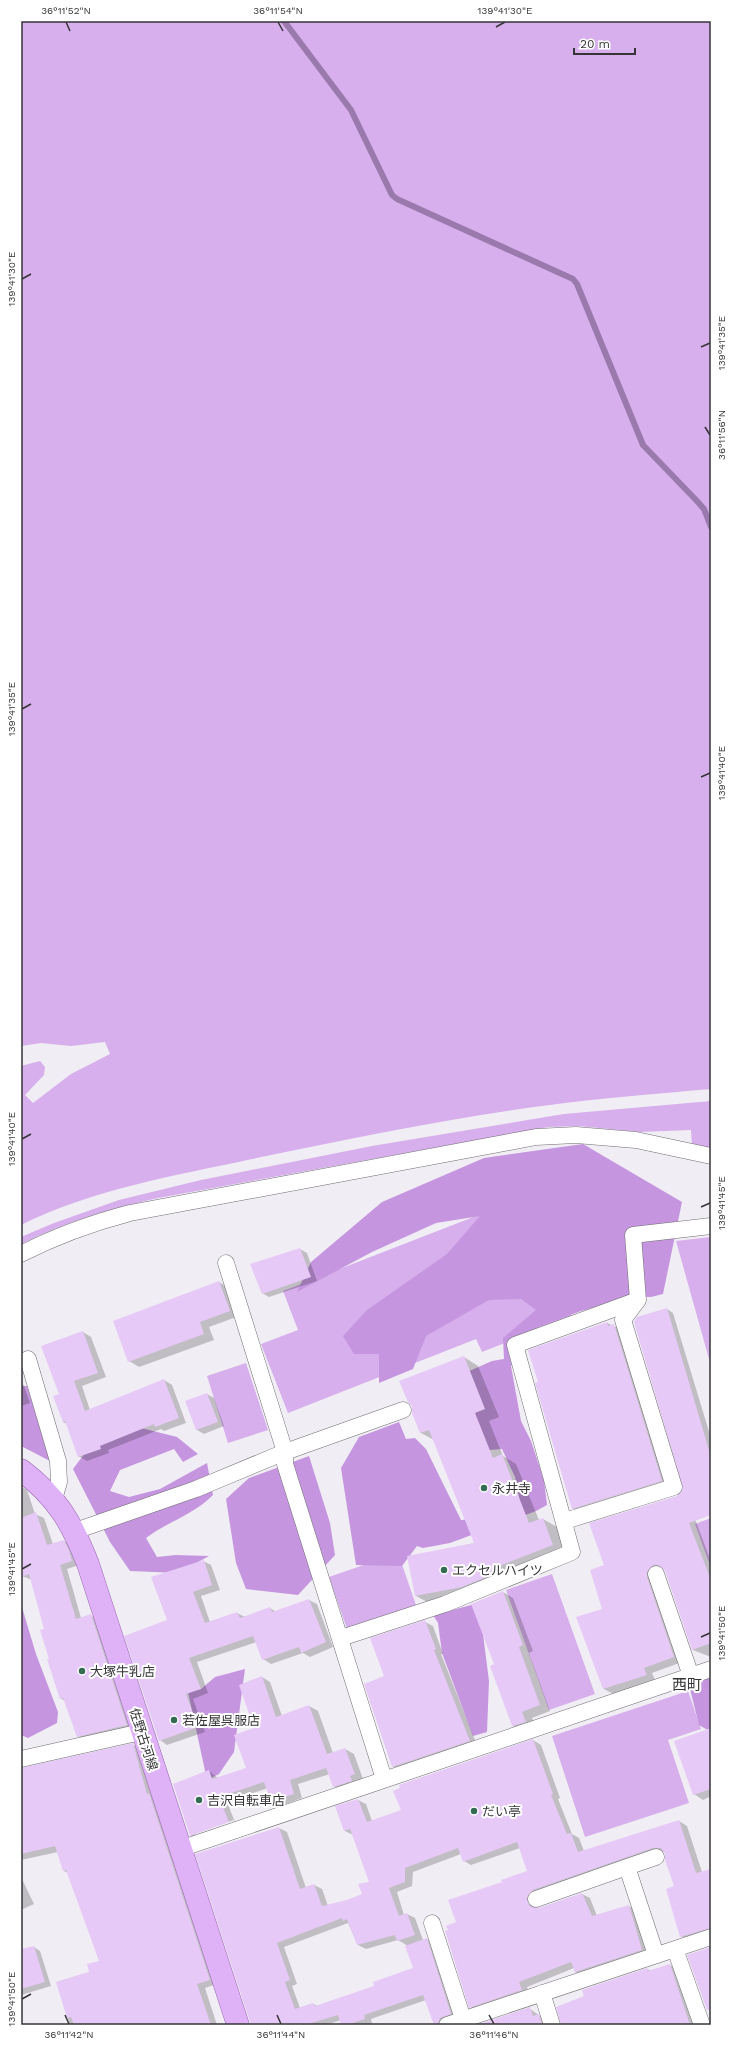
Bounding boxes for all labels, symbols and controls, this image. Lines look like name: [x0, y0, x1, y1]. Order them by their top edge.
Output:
text: 36°11'52"N: [41, 5, 91, 16]
text: 36°11'54"N: [253, 5, 303, 16]
text: 139°41'30"E: [478, 5, 532, 16]
scale bar: [574, 30, 635, 56]
text: 20 m: [580, 37, 610, 51]
text: 139°41'30"E: [6, 252, 17, 306]
text: 139°41'35"E: [716, 316, 727, 370]
text: 36°11'56"N: [716, 410, 727, 460]
text: 139°41'35"E: [6, 682, 17, 736]
text: 139°41'40"E: [716, 746, 727, 800]
text: 139°41'40"E: [6, 1112, 17, 1166]
text: 139°41'45"E: [716, 1176, 727, 1230]
place label: 永井寺: [492, 1481, 531, 1496]
marker: 永井寺: [479, 1483, 489, 1493]
text: 139°41'45"E: [6, 1542, 17, 1596]
place label: エクセルハイツ: [452, 1563, 543, 1578]
marker: エクセルハイツ: [439, 1565, 449, 1575]
text: 139°41'50"E: [716, 1606, 727, 1660]
place label: 大塚牛乳店: [90, 1664, 155, 1679]
marker: 大塚牛乳店: [77, 1666, 87, 1676]
district label: 西町: [672, 1676, 702, 1694]
street label: 佐野古河線: [126, 1706, 161, 1772]
place label: 若佐屋呉服店: [182, 1713, 260, 1728]
marker: 若佐屋呉服店: [169, 1715, 179, 1725]
place label: 吉沢自転車店: [207, 1793, 285, 1808]
marker: 吉沢自転車店: [194, 1795, 204, 1805]
place label: だい亭: [482, 1804, 521, 1819]
marker: だい亭: [469, 1806, 479, 1816]
text: 139°41'50"E: [6, 1972, 17, 2026]
text: 36°11'42"N: [44, 2029, 94, 2040]
text: 36°11'44"N: [257, 2029, 305, 2040]
text: 36°11'46"N: [469, 2029, 519, 2040]

